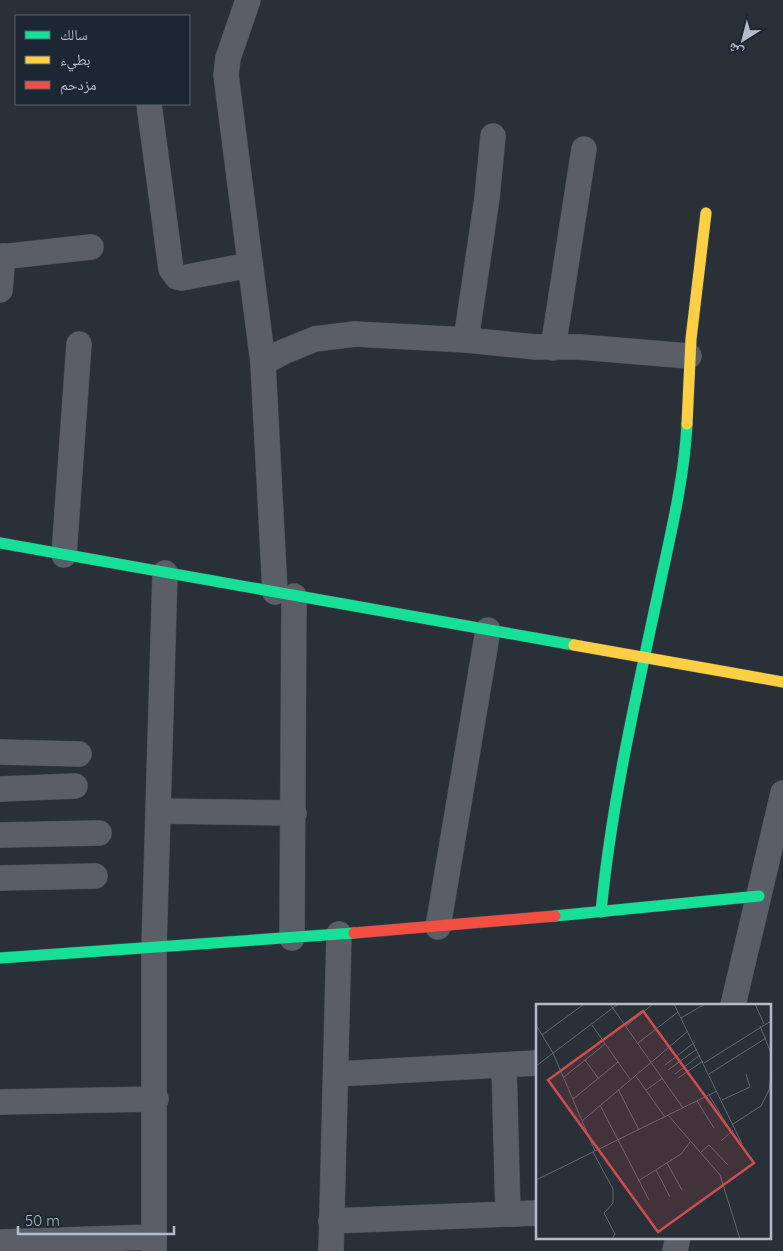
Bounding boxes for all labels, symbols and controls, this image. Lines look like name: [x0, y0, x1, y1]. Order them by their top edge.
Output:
legend: [15, 15, 190, 105]
north arrow: [718, 15, 768, 65]
text: سالك: [60, 25, 88, 44]
text: ش: [724, 39, 747, 62]
text: بطيء: [60, 50, 90, 72]
text: مزدحم: [60, 75, 97, 95]
inset map: [536, 1004, 770, 1238]
scale bar: [18, 1204, 174, 1236]
text: 50 m: [25, 1211, 60, 1230]

